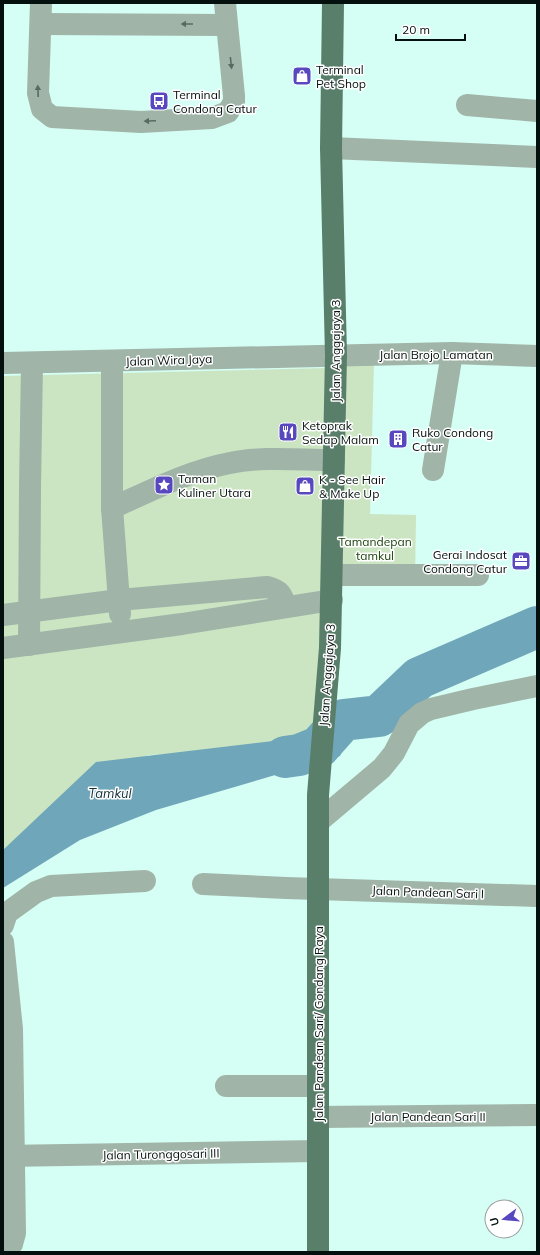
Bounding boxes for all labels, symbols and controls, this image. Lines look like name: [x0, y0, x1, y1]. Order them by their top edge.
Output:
scale bar: [396, 16, 465, 42]
one-way arrow: [180, 21, 193, 27]
text: 20 m: [402, 22, 430, 37]
one-way arrow: [227, 57, 234, 69]
place label: Terminal Pet Shop: [316, 62, 366, 91]
shop icon: Terminal Pet Shop: [291, 65, 313, 87]
one-way arrow: [35, 85, 42, 97]
place label: Terminal Condong Catur: [173, 87, 257, 116]
bus stop icon: Terminal Condong Catur: [148, 90, 170, 112]
one-way arrow: [144, 118, 156, 125]
street label: Jalan Anggajaya 3: [328, 300, 343, 402]
street label: Jalan Brojo Lamatan: [379, 347, 493, 362]
street label: Jalan Wira Jaya: [125, 351, 213, 369]
place label: Ketoprak Sedap Malam: [302, 418, 379, 447]
restaurant icon: Ketoprak Sedap Malam: [277, 421, 299, 443]
place label: Ruko Condong Catur: [412, 425, 493, 454]
building icon: Ruko Condong Catur: [387, 428, 409, 450]
place label: Taman Kuliner Utara: [178, 471, 251, 500]
place label: K - See Hair & Make Up: [319, 472, 386, 501]
place icon: Taman Kuliner Utara: [153, 474, 175, 496]
shop icon: K - See Hair & Make Up: [294, 475, 316, 497]
park label: Tamandepan tamkul: [338, 534, 412, 563]
place label: Gerai Indosat Condong Catur: [423, 547, 508, 576]
office icon: Gerai Indosat Condong Catur: [510, 550, 532, 572]
street label: Jalan Anggajaya 3: [316, 623, 338, 727]
water label: Tamkul: [88, 785, 133, 801]
street label: Jalan Pandean Sari I: [372, 883, 484, 901]
street label: Jalan Pandean Sari/ Gondang Raya: [311, 926, 326, 1122]
street label: Jalan Pandean Sari II: [370, 1109, 486, 1124]
street label: Jalan Turonggosari III: [102, 1145, 220, 1163]
north arrow: [484, 1199, 524, 1239]
text: U: [487, 1216, 502, 1228]

